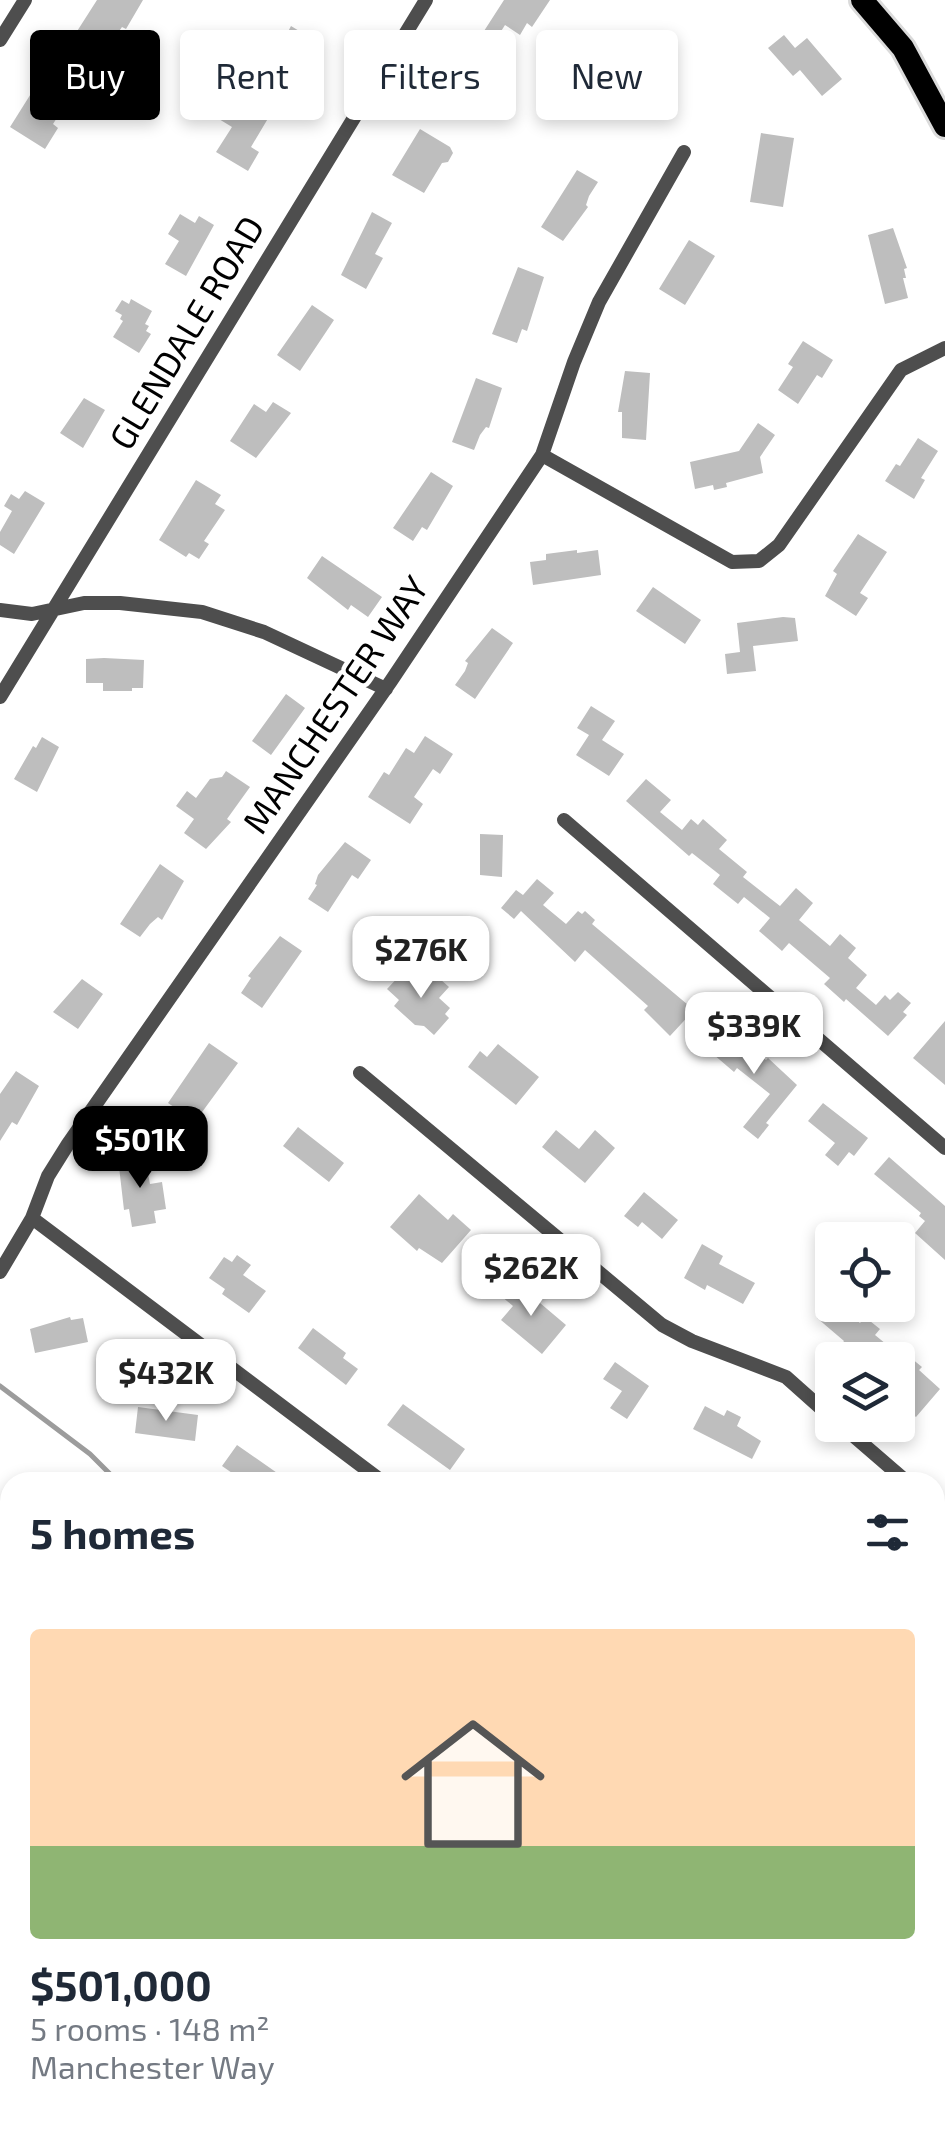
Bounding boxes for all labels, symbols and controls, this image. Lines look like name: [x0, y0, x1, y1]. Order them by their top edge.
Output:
chip: Buy: [30, 30, 160, 120]
chip: Rent: [180, 30, 324, 120]
chip: Filters: [344, 30, 516, 120]
chip: New: [536, 30, 678, 120]
street label: GLENDALE ROAD: [99, 208, 271, 456]
street label: MANCHESTER WAY: [233, 567, 436, 840]
pin: $276K: [351, 916, 491, 1001]
text: $276K: [374, 929, 468, 967]
pin: $339K: [684, 992, 824, 1077]
text: $339K: [707, 1005, 801, 1043]
pin: $501K: [70, 1106, 210, 1191]
text: $501K: [95, 1119, 185, 1157]
map controls: [815, 1222, 915, 1442]
button: locate: [815, 1222, 915, 1322]
pin: $262K: [461, 1234, 601, 1319]
text: $262K: [484, 1247, 578, 1285]
pin: $432K: [96, 1339, 236, 1424]
button: layers: [815, 1342, 915, 1442]
text: $432K: [118, 1352, 214, 1390]
icon: filters: [860, 1505, 915, 1560]
text: 5 homes: [30, 1507, 195, 1557]
icon: home: [383, 1694, 563, 1874]
text: $501,000: [30, 1959, 212, 2009]
text: 5 rooms · 148 m²: [30, 2009, 269, 2047]
text: Manchester Way: [30, 2047, 275, 2085]

